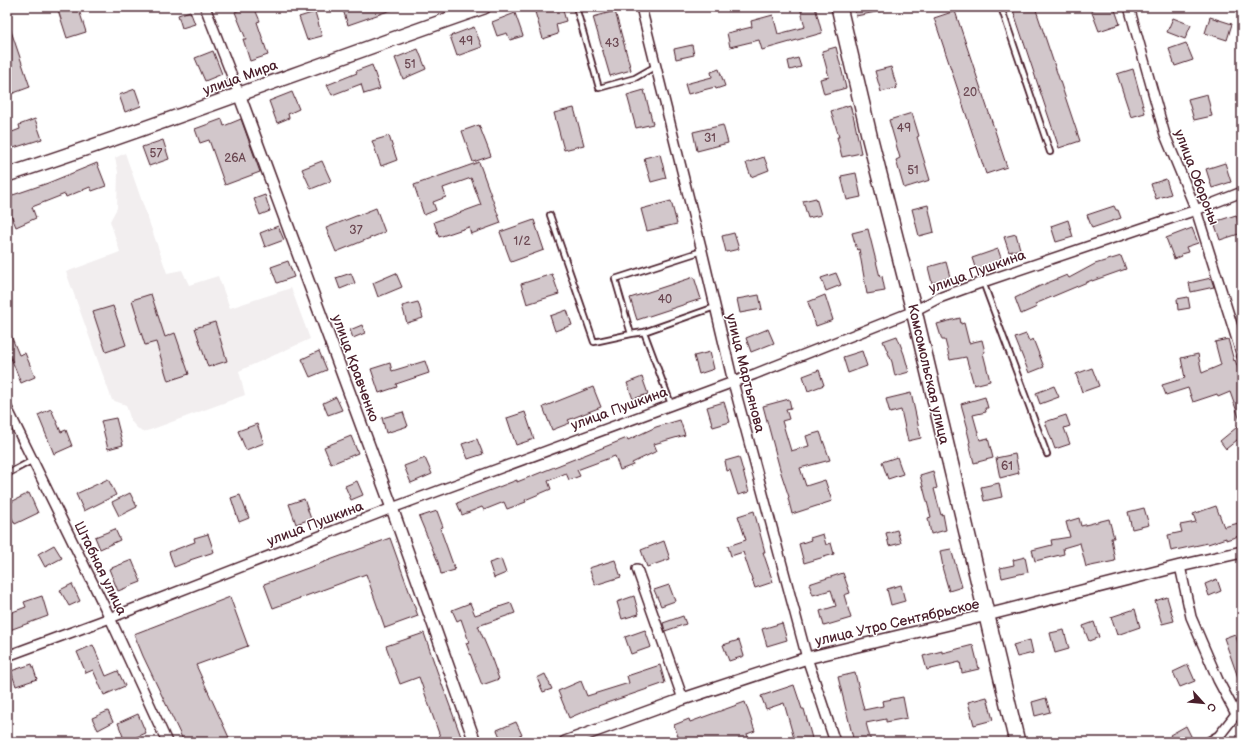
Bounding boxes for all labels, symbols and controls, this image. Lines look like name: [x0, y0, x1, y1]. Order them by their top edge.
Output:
house number: 49: [459, 34, 473, 49]
house number: 43: [605, 36, 619, 51]
street label: улица Мира: [201, 56, 280, 99]
house number: 51: [404, 57, 416, 72]
house number: 20: [963, 85, 977, 100]
house number: 49: [897, 121, 911, 136]
street label: улица Обороны: [1171, 127, 1223, 227]
house number: 31: [704, 131, 716, 146]
house number: 57: [150, 146, 162, 161]
house number: 26А: [224, 151, 247, 166]
house number: 51: [907, 163, 919, 178]
house number: 37: [349, 223, 363, 238]
house number: 1/2: [513, 234, 531, 249]
street label: улица Пушкина: [926, 246, 1029, 297]
house number: 40: [658, 292, 672, 307]
street label: Комсомольская улица: [904, 302, 953, 447]
street label: улица Кравченко: [328, 312, 383, 424]
street label: улица Мартьянова: [722, 312, 769, 435]
street label: улица Пушкина: [568, 383, 671, 434]
house number: 61: [1001, 459, 1013, 474]
street label: улица Пушкина: [265, 497, 366, 550]
street label: Штабная улица: [71, 519, 131, 619]
street label: улица Утро Сентябрьское: [813, 595, 981, 650]
north arrow: [1183, 683, 1223, 723]
text: С: [1204, 701, 1219, 714]

